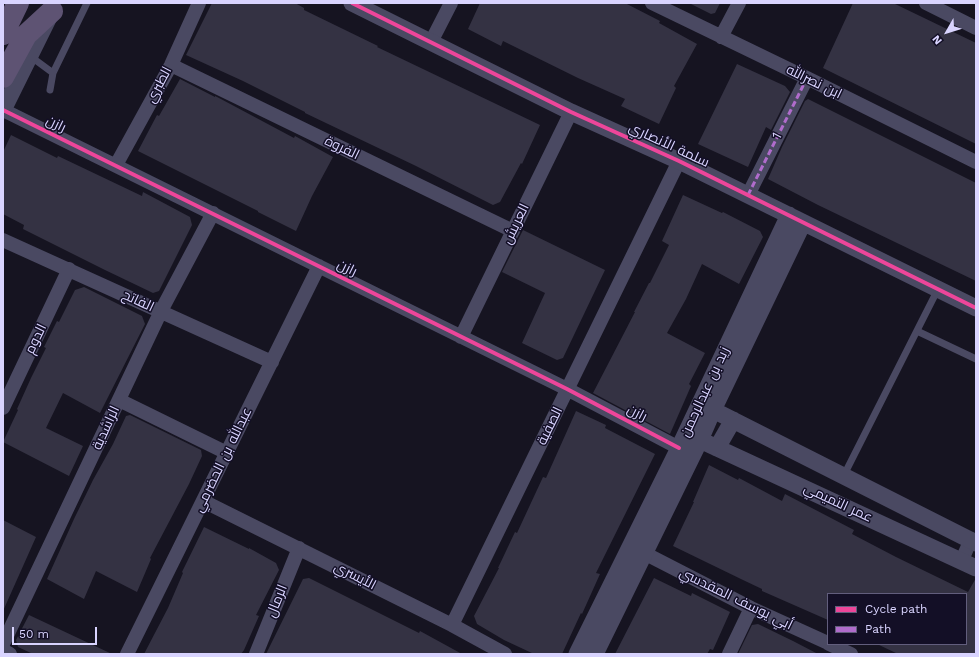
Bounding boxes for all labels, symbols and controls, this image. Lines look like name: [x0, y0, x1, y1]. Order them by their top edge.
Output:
north arrow: [927, 12, 967, 52]
text: N: [930, 33, 945, 47]
street label: ابن نصرالله: [783, 61, 845, 103]
street label: الطبري: [142, 64, 176, 106]
street label: رازن: [43, 112, 69, 136]
street label: سلمة الأنصاري: [626, 119, 712, 171]
street label: 1: [768, 130, 786, 142]
street label: الفروة: [322, 132, 362, 164]
street label: العريش: [499, 201, 533, 247]
street label: رازن: [334, 256, 360, 280]
street label: الفاتح: [119, 286, 157, 316]
street label: الدوم: [22, 321, 50, 357]
street label: زيد بن عبدالرحمن: [677, 344, 733, 440]
street label: رازن: [624, 401, 650, 425]
street label: الراشدية: [89, 403, 123, 453]
street label: الصفية: [534, 404, 566, 448]
street label: عبدالله بن الحضرمي: [190, 405, 256, 515]
street label: عمر التميمي: [801, 480, 875, 526]
street label: الأيسري: [331, 558, 379, 594]
street label: أبي يوسف المقدسي: [677, 564, 795, 634]
street label: الرمال: [263, 582, 291, 620]
legend: [827, 593, 967, 645]
text: Cycle path: [865, 602, 927, 616]
scale bar: [14, 619, 99, 645]
text: Path: [865, 622, 891, 636]
text: 50 m: [19, 627, 49, 641]

